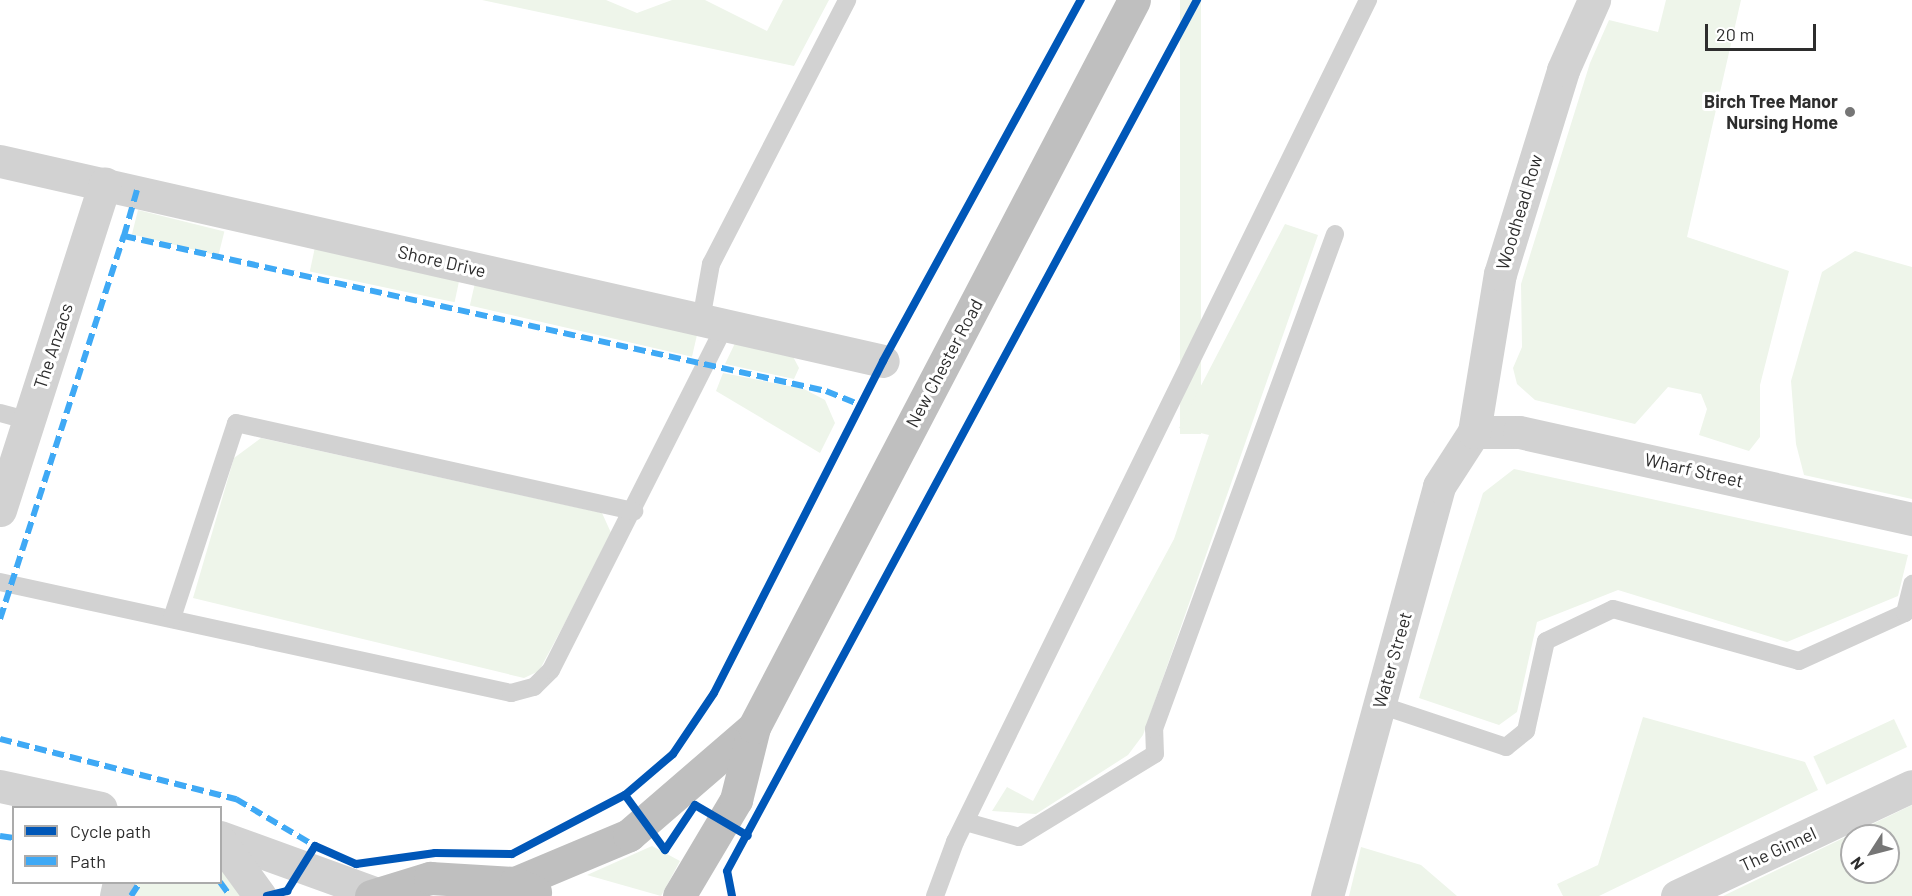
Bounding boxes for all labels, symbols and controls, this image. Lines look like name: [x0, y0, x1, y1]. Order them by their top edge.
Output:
scale bar: [1708, 12, 1819, 50]
text: 20 m: [1716, 23, 1754, 45]
place label: Birch Tree Manor Nursing Home: [1704, 91, 1838, 134]
marker: Birch Tree Manor Nursing Home: [1843, 105, 1857, 119]
street label: Woodhead Row: [1491, 152, 1547, 272]
street label: Shore Drive: [396, 240, 488, 282]
street label: New Chester Road: [901, 295, 987, 431]
street label: The Anzacs: [29, 300, 77, 392]
street label: Wharf Street: [1643, 448, 1745, 492]
street label: Water Street: [1368, 609, 1416, 711]
legend: [12, 806, 222, 884]
text: Cycle path: [70, 820, 151, 842]
street label: The Ginnel: [1736, 822, 1820, 876]
north arrow: [1840, 824, 1900, 884]
text: Path: [70, 850, 106, 872]
text: N: [1846, 854, 1867, 874]

